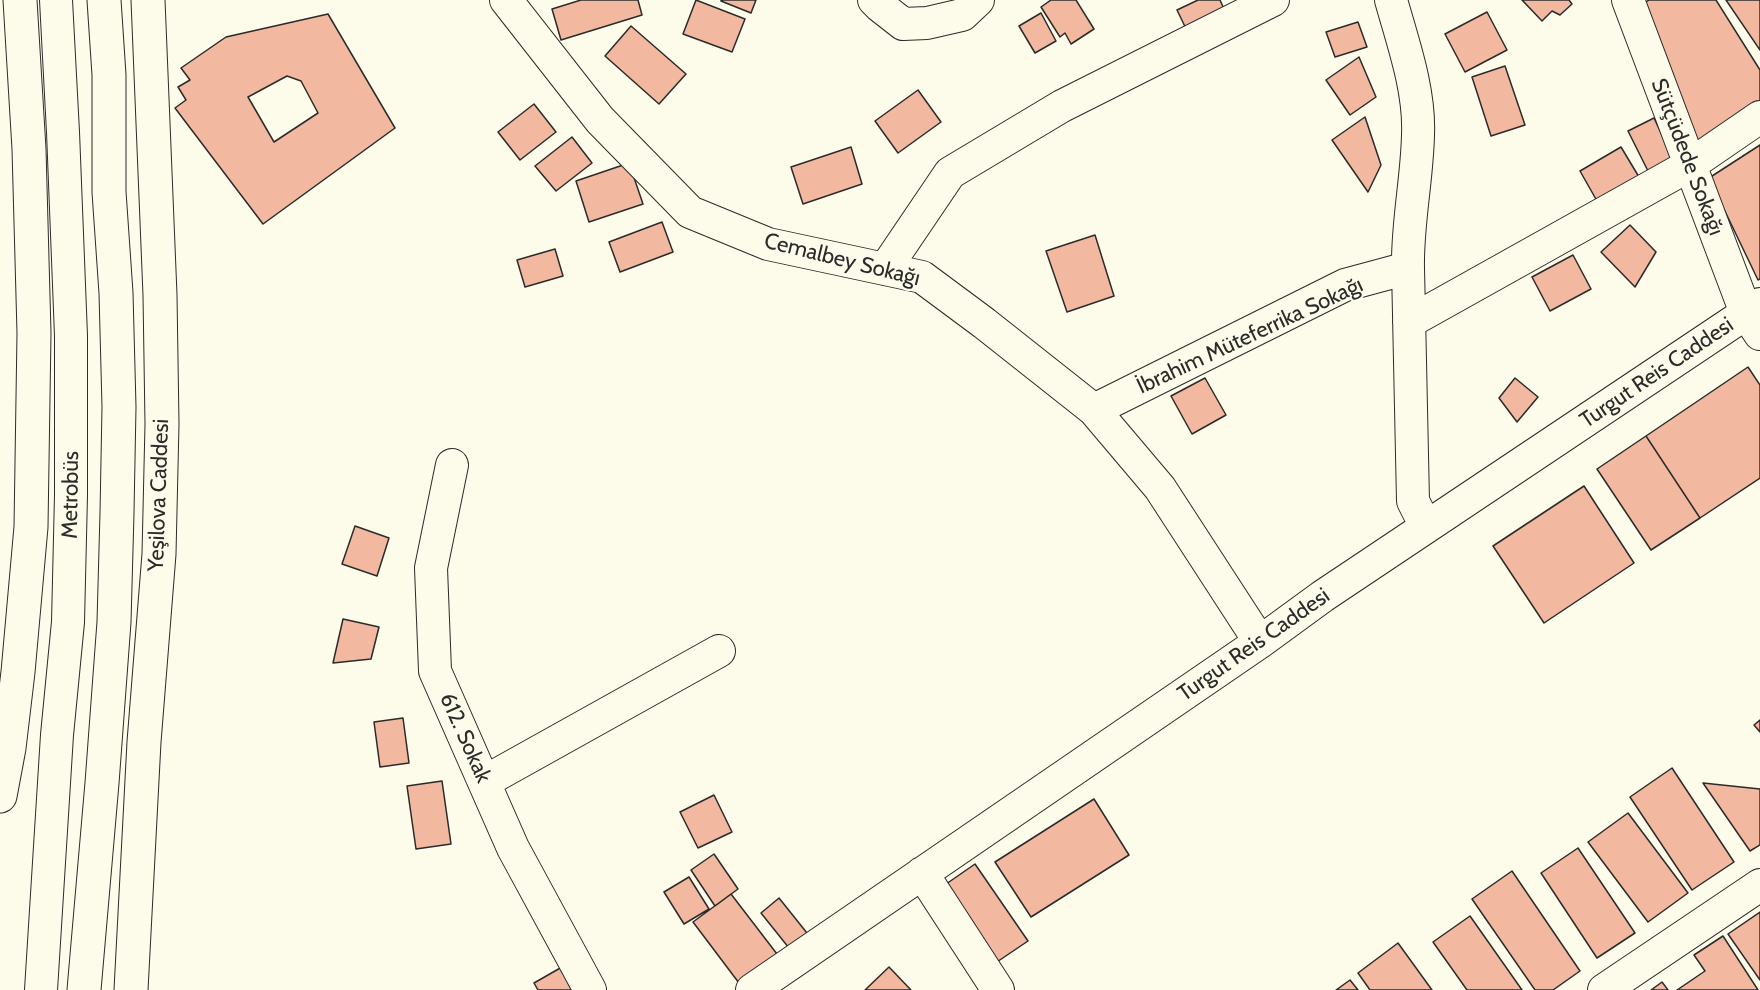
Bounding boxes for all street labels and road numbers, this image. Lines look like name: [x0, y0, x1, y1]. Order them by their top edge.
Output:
street label: Sütçüdede Sokağı: [1645, 75, 1729, 239]
street label: Cemalbey Sokağı: [761, 228, 923, 292]
street label: İbrahim Müteferrika Sokağı: [1133, 272, 1367, 400]
street label: Turgut Reis Caddesi: [1575, 312, 1739, 434]
street label: Yeşilova Caddesi: [143, 418, 175, 572]
street label: Metrobüs: [57, 451, 85, 539]
street label: Turgut Reis Caddesi: [1173, 583, 1335, 707]
street label: 612. Sokak: [433, 689, 497, 787]

